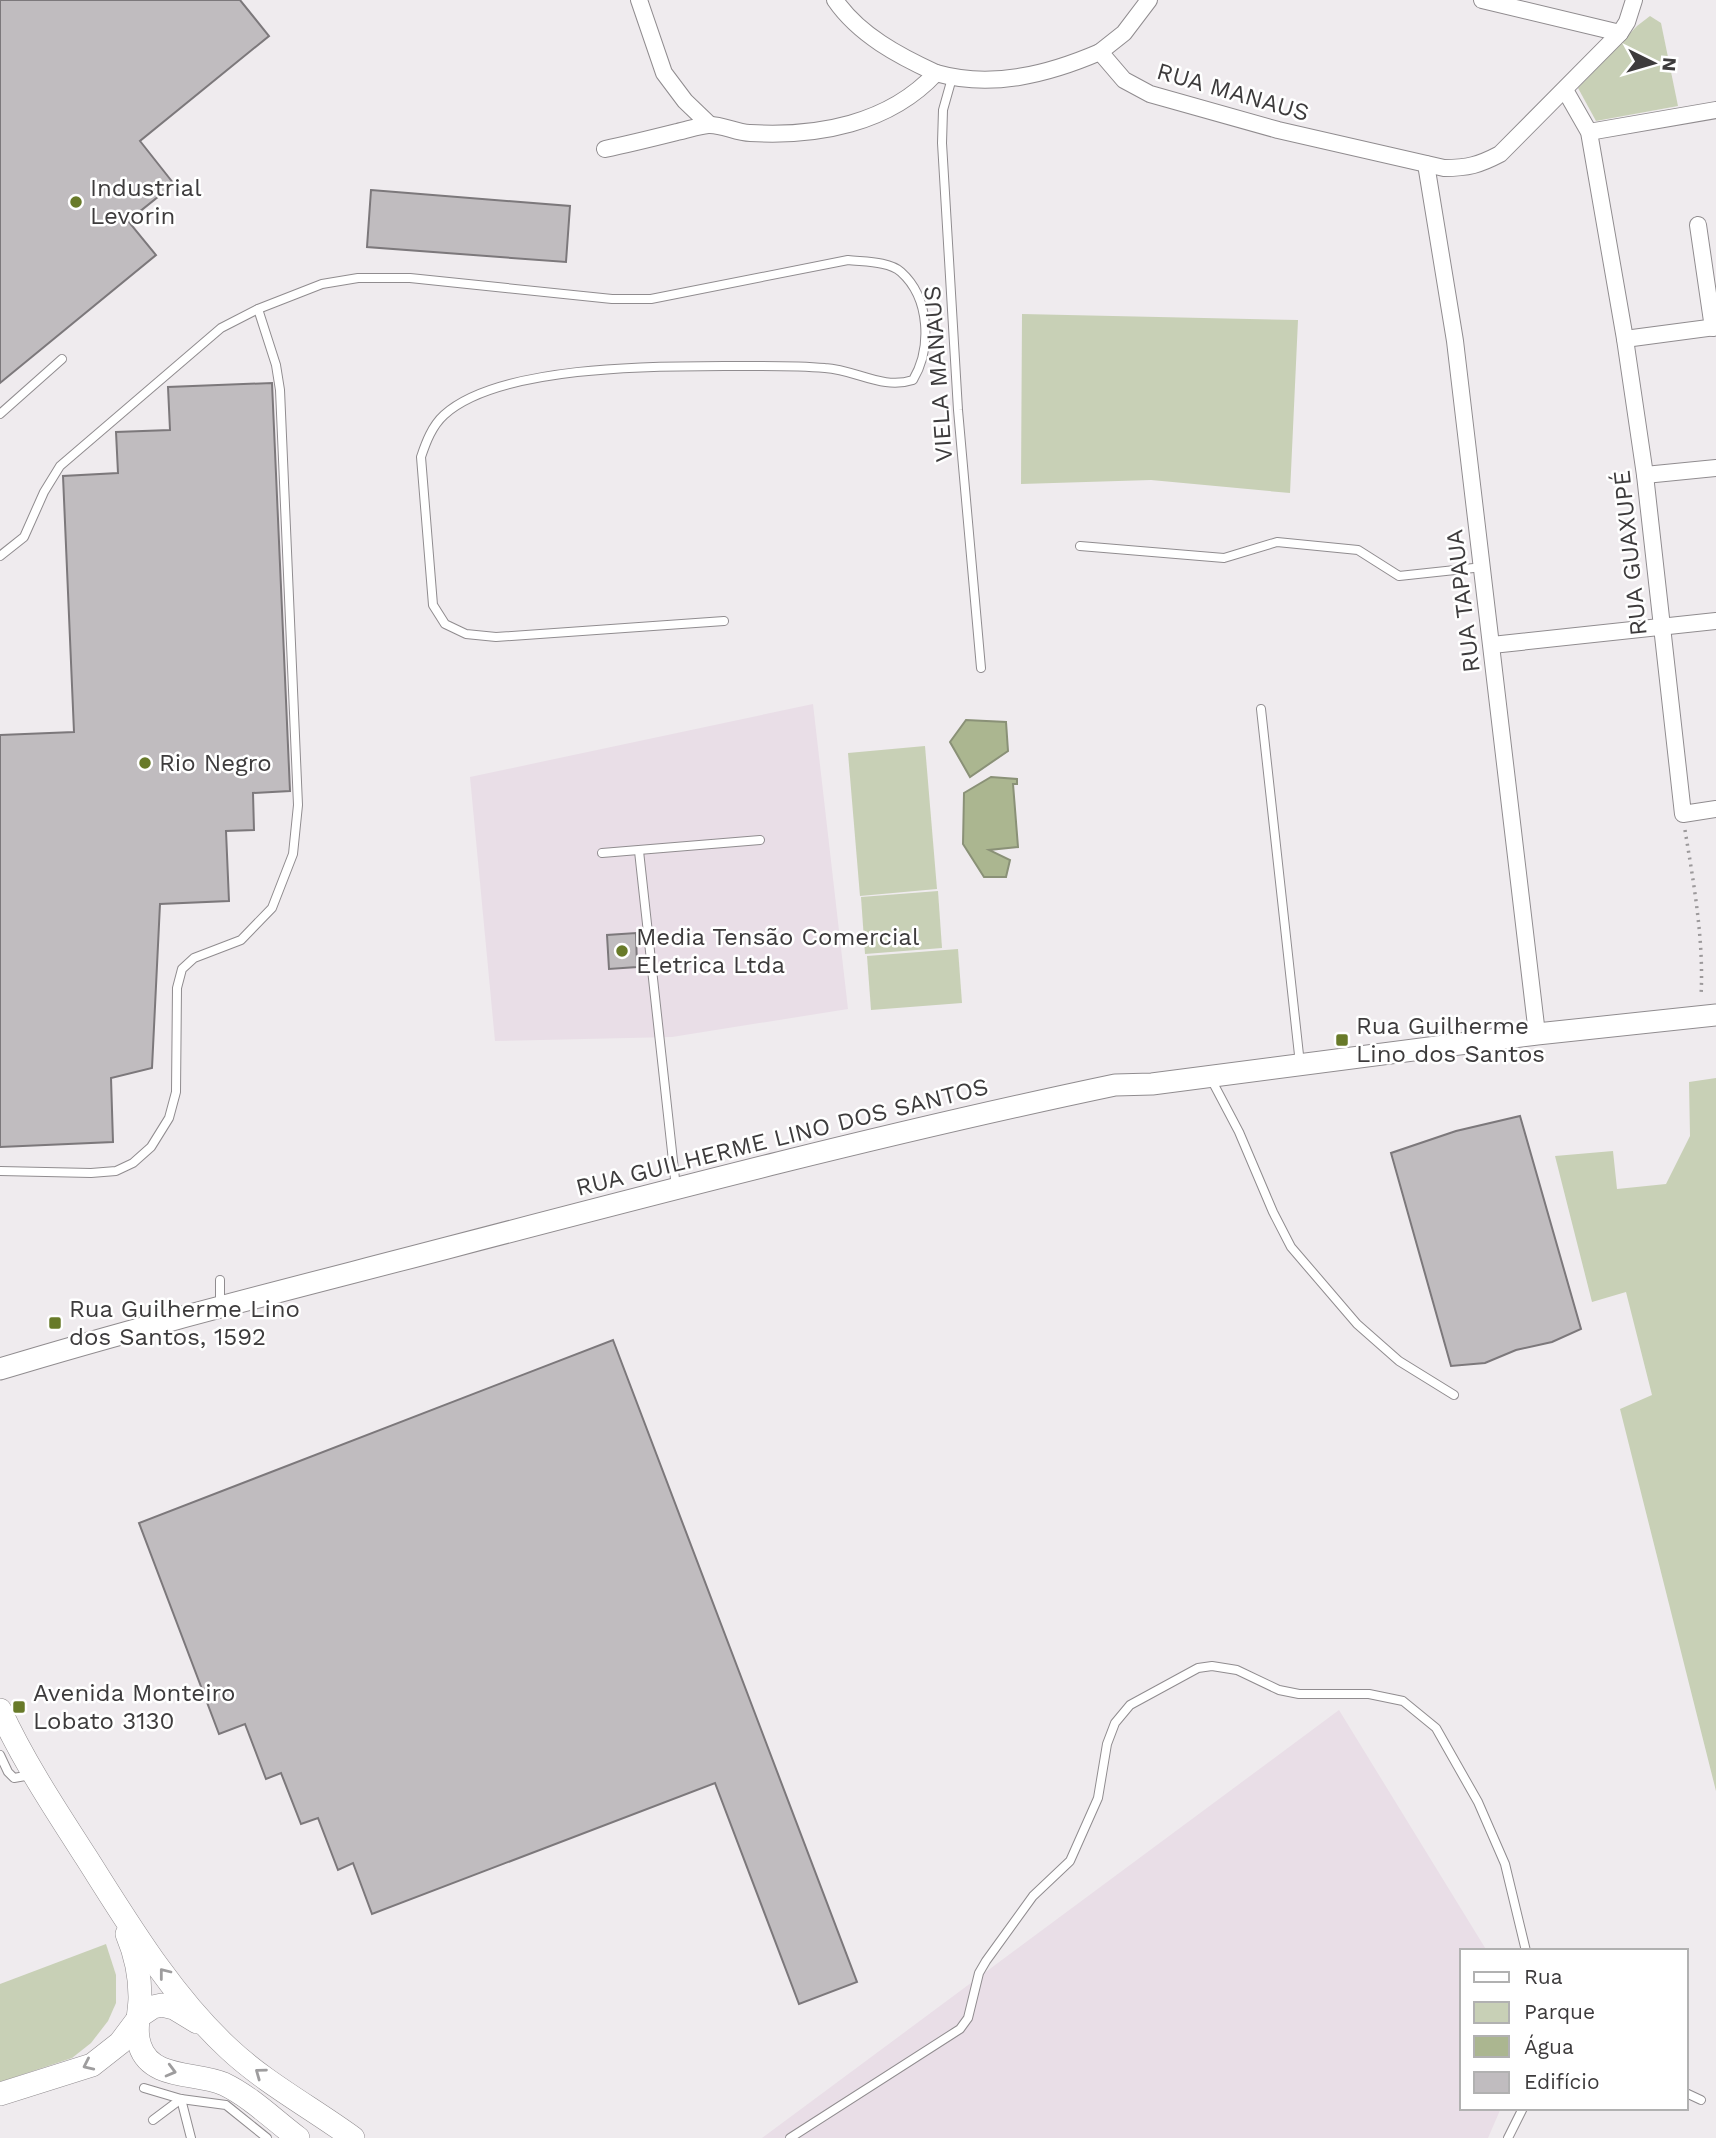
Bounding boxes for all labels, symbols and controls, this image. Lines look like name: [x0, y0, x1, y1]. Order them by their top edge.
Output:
north arrow: [1618, 28, 1688, 98]
text: N: [1657, 56, 1682, 72]
street label: RUA MANAUS: [1154, 57, 1312, 127]
place label: Industrial Levorin: [90, 174, 202, 230]
marker: Industrial Levorin: [68, 194, 84, 210]
street label: VIELA MANAUS: [918, 285, 958, 463]
street label: RUA GUAXUPÉ: [1607, 469, 1653, 637]
street label: RUA TAPAUA: [1440, 528, 1486, 674]
place label: Rio Negro: [159, 749, 272, 777]
marker: Rio Negro: [137, 755, 153, 771]
place label: Media Tensão Comercial Eletrica Ltda: [636, 923, 920, 979]
marker: Media Tensão Comercial Eletrica Ltda: [614, 943, 630, 959]
place label: Rua Guilherme Lino dos Santos: [1356, 1012, 1545, 1068]
marker: Rua Guilherme Lino dos Santos: [1334, 1032, 1350, 1048]
street label: RUA GUILHERME LINO DOS SANTOS: [573, 1072, 991, 1202]
place label: Rua Guilherme Lino dos Santos, 1592: [69, 1295, 300, 1351]
marker: Rua Guilherme Lino dos Santos, 1592: [47, 1315, 63, 1331]
place label: Avenida Monteiro Lobato 3130: [33, 1679, 235, 1735]
marker: Avenida Monteiro Lobato 3130: [11, 1699, 27, 1715]
legend: [1460, 1949, 1688, 2110]
text: Rua: [1524, 1964, 1563, 1989]
one-way arrow: [159, 1968, 172, 1981]
text: Parque: [1524, 1999, 1595, 2024]
text: Água: [1524, 2034, 1574, 2059]
one-way arrow: [83, 2057, 95, 2071]
one-way arrow: [165, 2063, 177, 2077]
one-way arrow: [255, 2069, 268, 2081]
text: Edifício: [1524, 2069, 1600, 2094]

